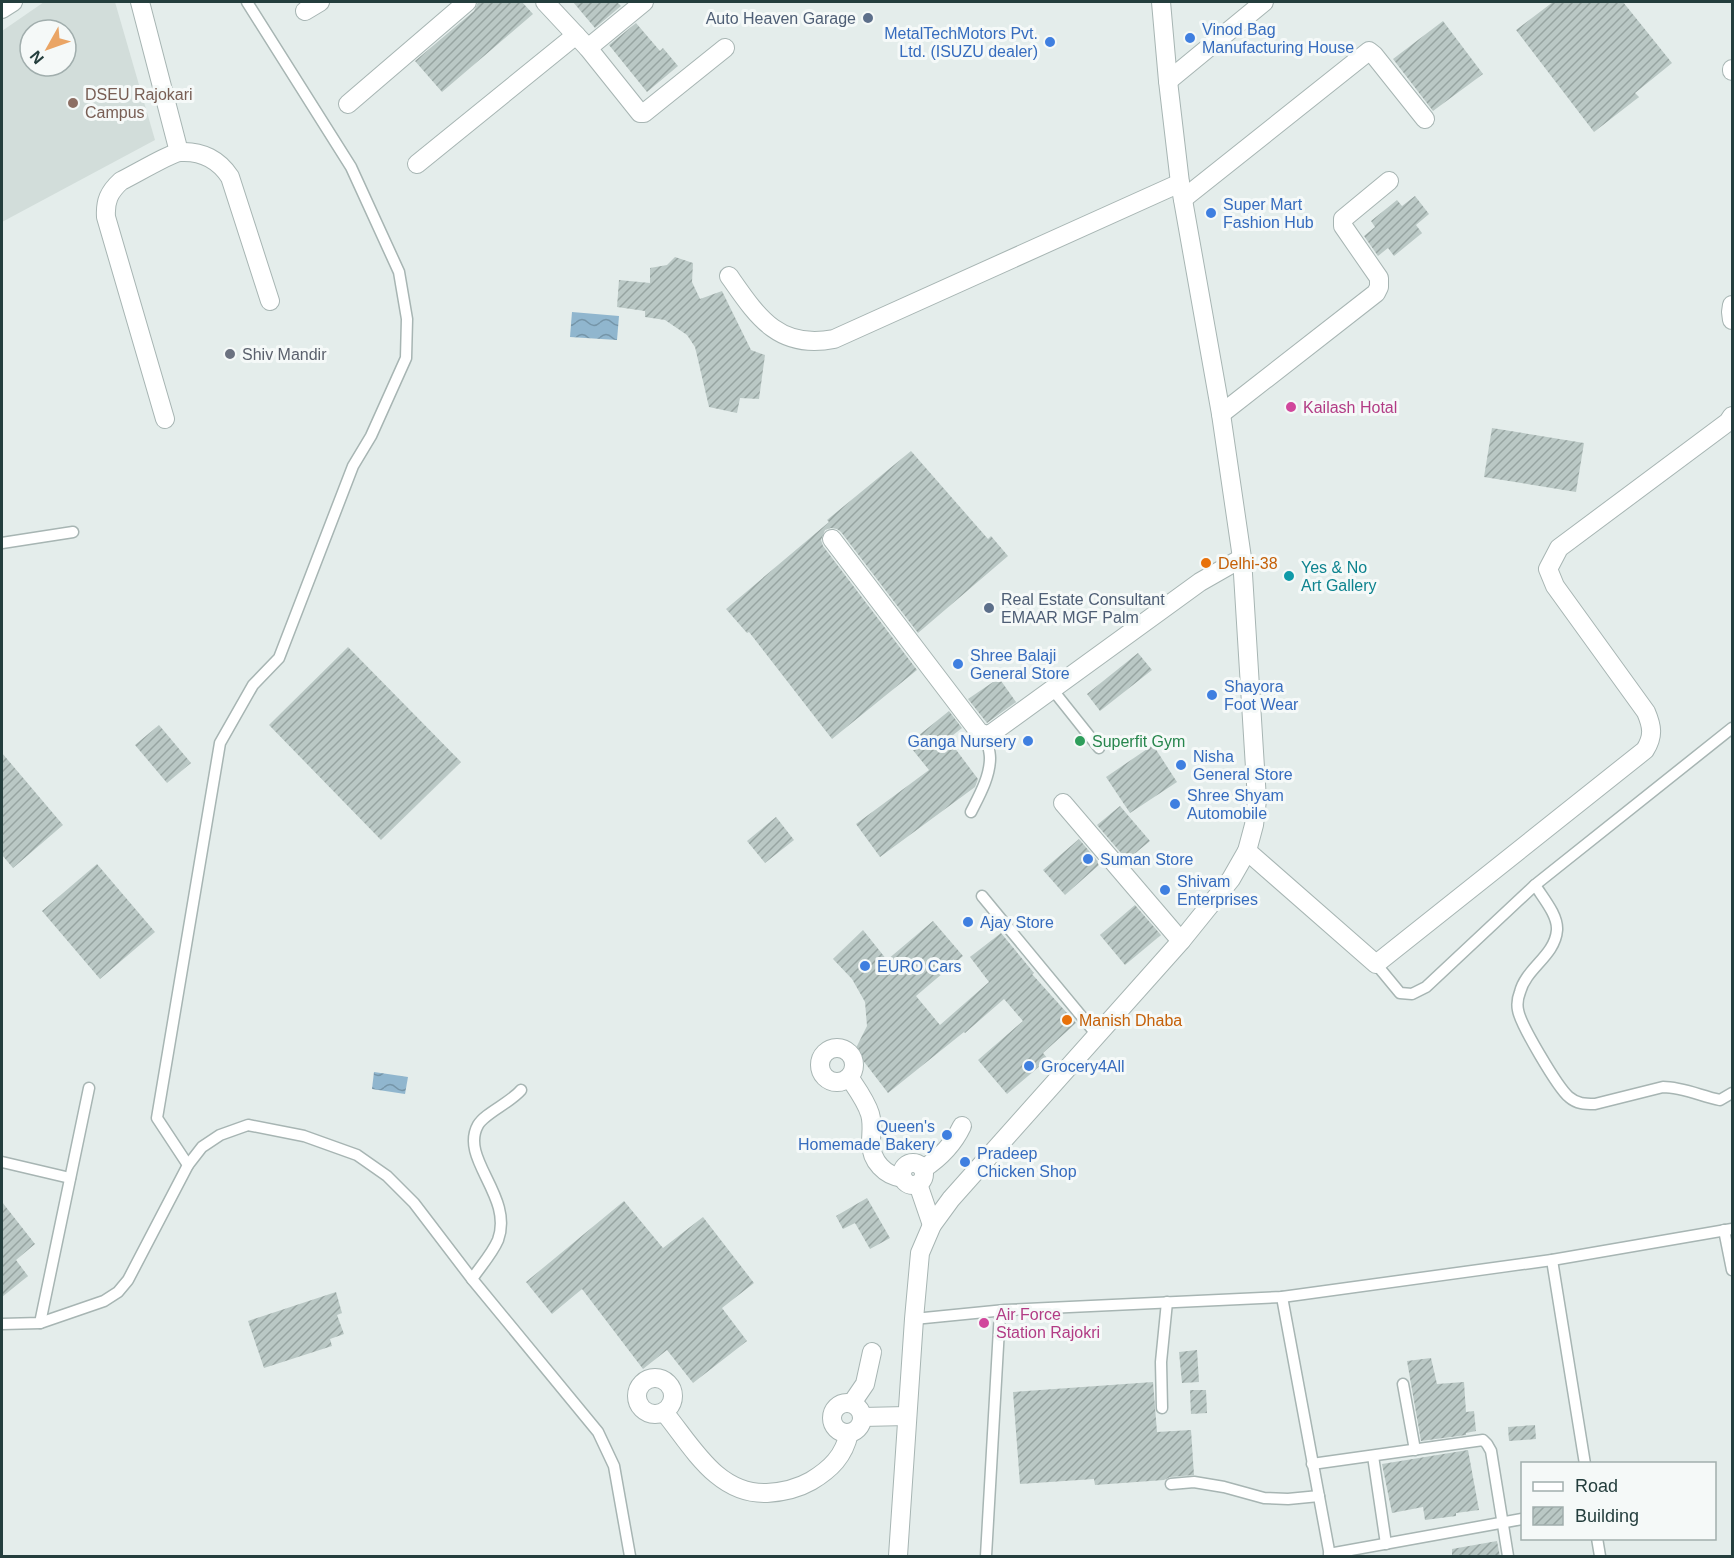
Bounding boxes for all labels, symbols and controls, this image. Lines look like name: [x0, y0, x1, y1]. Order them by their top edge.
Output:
place label: Auto Heaven Garage: [706, 10, 856, 27]
marker: Auto Heaven Garage: [861, 11, 875, 25]
north arrow: [18, 18, 78, 78]
place label: Vinod Bag Manufacturing House: [1202, 21, 1354, 56]
place label: MetalTechMotors Pvt. Ltd. (ISUZU dealer): [884, 25, 1038, 60]
marker: Vinod Bag Manufacturing House: [1183, 31, 1197, 45]
marker: MetalTechMotors Pvt. Ltd. (ISUZU dealer): [1043, 35, 1057, 49]
text: N: [27, 47, 47, 67]
place label: DSEU Rajokari Campus: [85, 86, 193, 121]
marker: DSEU Rajokari Campus: [66, 96, 80, 110]
place label: Super Mart Fashion Hub: [1223, 196, 1314, 231]
marker: Super Mart Fashion Hub: [1204, 206, 1218, 220]
place label: Shiv Mandir: [242, 346, 327, 363]
marker: Shiv Mandir: [223, 347, 237, 361]
place label: Kailash Hotal: [1303, 399, 1397, 416]
marker: Kailash Hotal: [1284, 400, 1298, 414]
place label: Delhi-38: [1218, 555, 1278, 572]
marker: Delhi-38: [1199, 556, 1213, 570]
place label: Yes & No Art Gallery: [1301, 559, 1377, 594]
marker: Yes & No Art Gallery: [1282, 569, 1296, 583]
place label: Real Estate Consultant EMAAR MGF Palm: [1001, 591, 1165, 626]
marker: Real Estate Consultant EMAAR MGF Palm: [982, 601, 996, 615]
place label: Shree Balaji General Store: [970, 647, 1070, 682]
marker: Shree Balaji General Store: [951, 657, 965, 671]
place label: Shayora Foot Wear: [1224, 678, 1299, 713]
marker: Shayora Foot Wear: [1205, 688, 1219, 702]
place label: Ganga Nursery: [908, 733, 1016, 750]
place label: Superfit Gym: [1092, 733, 1185, 750]
marker: Ganga Nursery: [1021, 734, 1035, 748]
marker: Superfit Gym: [1073, 734, 1087, 748]
place label: Nisha General Store: [1193, 748, 1293, 783]
marker: Nisha General Store: [1174, 758, 1188, 772]
place label: Shree Shyam Automobile: [1187, 787, 1284, 822]
marker: Shree Shyam Automobile: [1168, 797, 1182, 811]
place label: Suman Store: [1100, 851, 1193, 868]
marker: Suman Store: [1081, 852, 1095, 866]
place label: Shivam Enterprises: [1177, 873, 1258, 908]
marker: Shivam Enterprises: [1158, 883, 1172, 897]
place label: Ajay Store: [980, 914, 1054, 931]
marker: Ajay Store: [961, 915, 975, 929]
place label: EURO Cars: [877, 958, 961, 975]
marker: EURO Cars: [858, 959, 872, 973]
place label: Manish Dhaba: [1079, 1012, 1182, 1029]
marker: Manish Dhaba: [1060, 1013, 1074, 1027]
place label: Grocery4All: [1041, 1058, 1125, 1075]
marker: Grocery4All: [1022, 1059, 1036, 1073]
place label: Queen's Homemade Bakery: [798, 1118, 935, 1153]
marker: Queen's Homemade Bakery: [940, 1128, 954, 1142]
place label: Pradeep Chicken Shop: [977, 1145, 1077, 1180]
marker: Pradeep Chicken Shop: [958, 1155, 972, 1169]
place label: Air Force Station Rajokri: [996, 1306, 1100, 1341]
marker: Air Force Station Rajokri: [977, 1316, 991, 1330]
legend: [1521, 1462, 1716, 1540]
text: Road: [1575, 1476, 1618, 1496]
text: Building: [1575, 1506, 1639, 1526]

